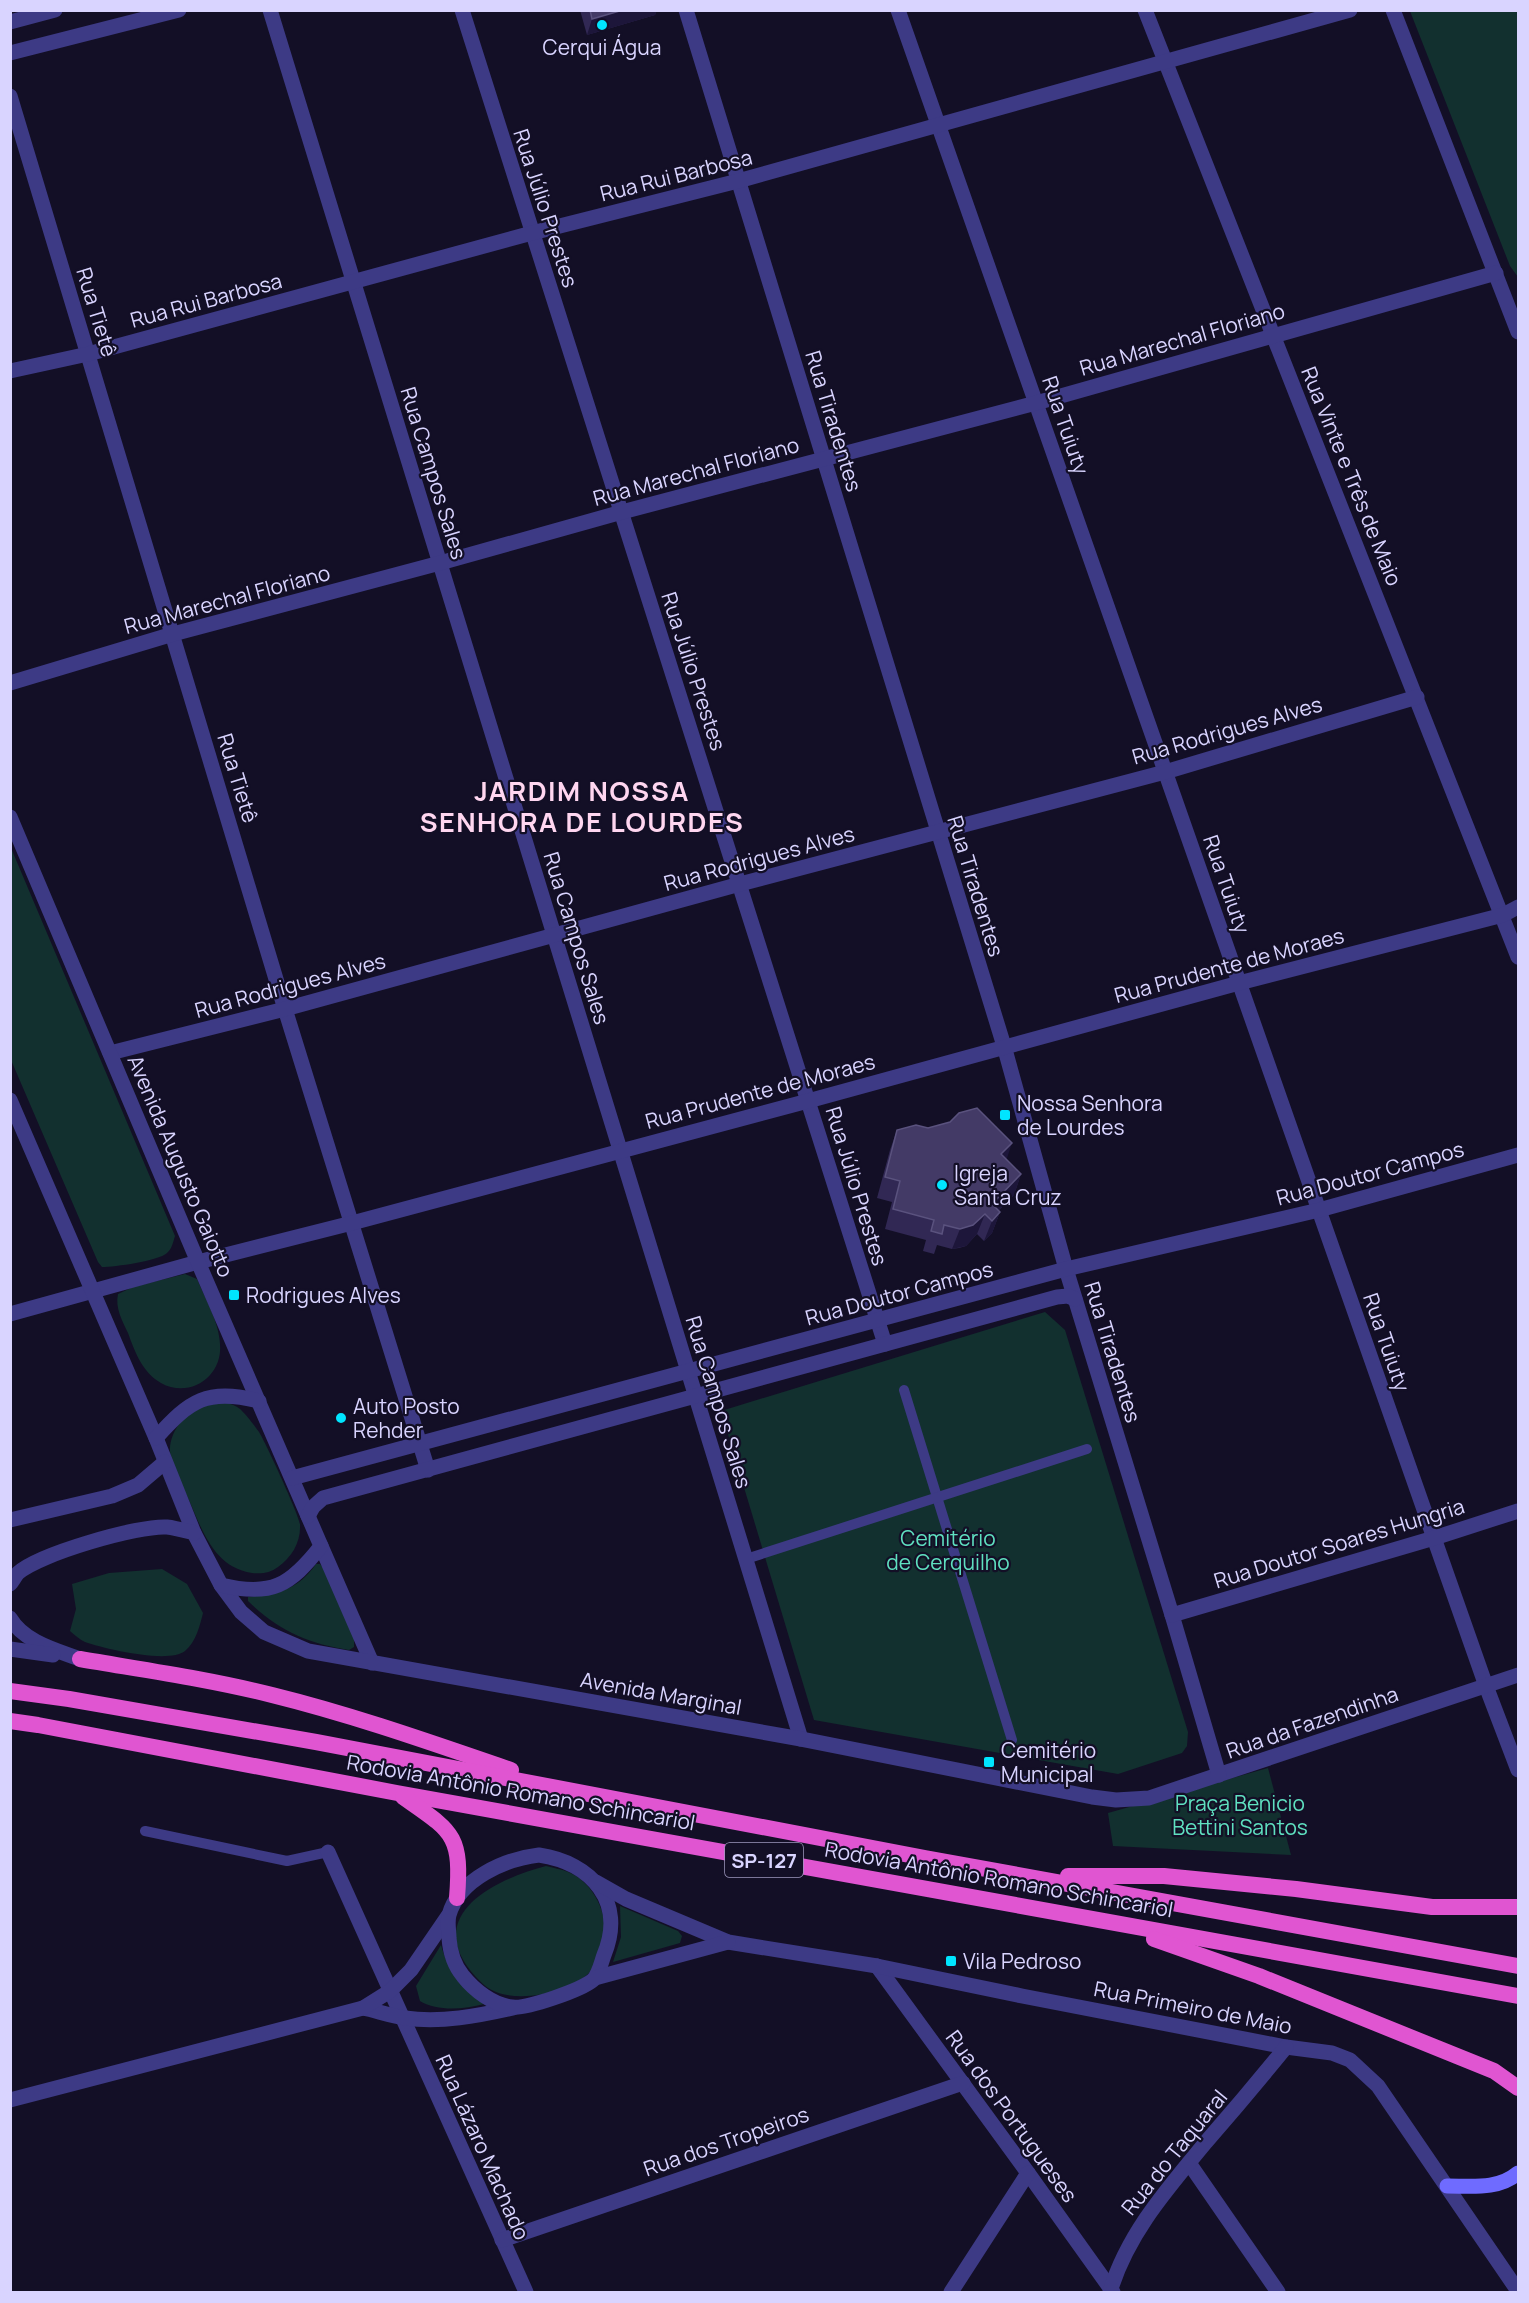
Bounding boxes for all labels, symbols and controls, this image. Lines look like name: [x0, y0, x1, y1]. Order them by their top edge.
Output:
marker: Cerqui Água: [595, 18, 609, 32]
place label: Cerqui Água: [543, 33, 661, 61]
street label: Rua Júlio Prestes: [507, 125, 585, 291]
street label: Rua Rui Barbosa: [597, 143, 755, 207]
street label: Rua Tietê: [70, 264, 124, 360]
street label: Rua Rui Barbosa: [127, 266, 285, 334]
street label: Rua Marechal Floriano: [1076, 296, 1288, 382]
street label: Rua Tiradentes: [799, 347, 869, 495]
street label: Rua Vinte e Três de Maio: [1295, 362, 1409, 590]
street label: Rua Tuiuty: [1036, 372, 1096, 478]
street label: Rua Campos Sales: [394, 383, 474, 563]
street label: Rua Marechal Floriano: [590, 430, 802, 512]
street label: Rua Marechal Floriano: [121, 558, 333, 640]
street label: Rua Júlio Prestes: [655, 588, 733, 754]
street label: Rua Rodrigues Alves: [1129, 689, 1325, 771]
street label: Rua Tietê: [211, 730, 265, 826]
district label: JARDIM NOSSA SENHORA DE LOURDES: [420, 772, 744, 840]
street label: Rua Tiradentes: [941, 812, 1011, 960]
street label: Rua Rodrigues Alves: [661, 819, 857, 897]
street label: Rua Tuiuty: [1197, 831, 1257, 937]
street label: Rua Campos Sales: [537, 848, 617, 1028]
street label: Rua Prudente de Moraes: [1111, 921, 1347, 1009]
street label: Rua Rodrigues Alves: [192, 946, 388, 1024]
street label: Rua Prudente de Moraes: [642, 1047, 878, 1135]
street label: Avenida Augusto Gaiotto: [122, 1051, 240, 1281]
place label: Nossa Senhora de Lourdes: [1017, 1089, 1163, 1141]
street label: Rua Júlio Prestes: [820, 1103, 894, 1269]
marker: Nossa Senhora de Lourdes: [998, 1108, 1012, 1122]
street label: Rua Doutor Campos: [1273, 1134, 1467, 1212]
place label: Igreja Santa Cruz: [954, 1159, 1062, 1211]
marker: Igreja Santa Cruz: [935, 1178, 949, 1192]
street label: Rua Doutor Campos: [802, 1254, 996, 1332]
street label: Rua Tiradentes: [1078, 1278, 1148, 1426]
place label: Rodrigues Alves: [246, 1281, 401, 1309]
marker: Rodrigues Alves: [227, 1288, 241, 1302]
street label: Rua Tuiuty: [1357, 1289, 1417, 1395]
street label: Rua Campos Sales: [679, 1312, 759, 1492]
place label: Auto Posto Rehder: [353, 1392, 460, 1444]
marker: Auto Posto Rehder: [334, 1411, 348, 1425]
street label: Rua Doutor Soares Hungria: [1210, 1492, 1468, 1594]
park label: Cemitério de Cerquilho: [886, 1524, 1010, 1576]
street label: Avenida Marginal: [578, 1665, 744, 1721]
street label: Rua da Fazendinha: [1222, 1679, 1402, 1765]
place label: Cemitério Municipal: [1001, 1736, 1096, 1788]
street label: Rodovia Antônio Romano Schincariol: [345, 1748, 697, 1836]
marker: Cemitério Municipal: [982, 1755, 996, 1769]
park label: Praça Benicio Bettini Santos: [1172, 1789, 1308, 1841]
street label: Rodovia Antônio Romano Schincariol: [823, 1835, 1175, 1923]
road number: SP-127: [725, 1843, 803, 1877]
place label: Vila Pedroso: [963, 1947, 1081, 1975]
marker: Vila Pedroso: [944, 1954, 958, 1968]
street label: Rua Primeiro de Maio: [1092, 1974, 1294, 2040]
street label: Rua dos Portugueses: [940, 2024, 1084, 2208]
street label: Rua Lázaro Machado: [430, 2050, 536, 2244]
street label: Rua do Taquaral: [1115, 2083, 1233, 2221]
street label: Rua dos Tropeiros: [640, 2100, 812, 2182]

